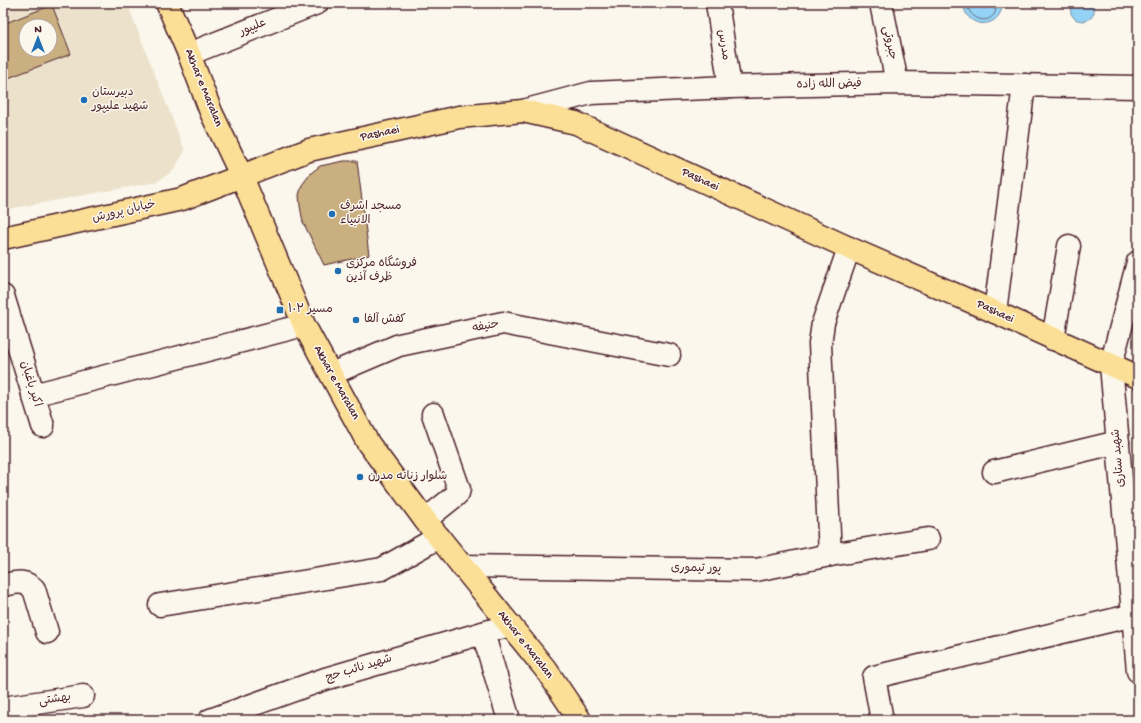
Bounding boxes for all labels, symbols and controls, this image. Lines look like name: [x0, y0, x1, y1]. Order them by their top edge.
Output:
street label: علیپور: [237, 16, 268, 40]
north arrow: [18, 18, 58, 58]
text: N: [34, 24, 42, 36]
street label: جبروتی: [879, 25, 899, 61]
street label: مدرس: [714, 29, 732, 61]
street label: Akhar e Maralan: [181, 47, 225, 129]
street label: فیض الله زاده: [796, 77, 862, 93]
place label: دبیرستان شهید علیپور: [91, 86, 148, 114]
marker: دبیرستان شهید علیپور: [79, 95, 89, 105]
street label: Pashaei: [358, 123, 401, 145]
street label: Pashaei: [678, 165, 721, 195]
street label: خیابان پرورش: [91, 197, 157, 226]
place label: مسجد اشرف الانبیاء: [340, 200, 402, 228]
marker: مسجد اشرف الانبیاء: [327, 209, 337, 219]
place label: فروشگاه مرکزی ظرف آذین: [346, 255, 417, 285]
marker: فروشگاه مرکزی ظرف آذین: [333, 266, 343, 276]
street label: Pashaei: [973, 297, 1016, 327]
place label: مسیر ۱۰۲: [288, 303, 333, 317]
marker: مسیر ۱۰۲: [275, 305, 285, 315]
place label: کفش آلفا: [364, 312, 406, 327]
marker: کفش آلفا: [351, 315, 361, 325]
street label: حنیفه: [471, 318, 501, 336]
street label: Akhar e Maralan: [310, 343, 362, 423]
street label: اکبر باغبان: [16, 359, 44, 409]
street label: شهبد ستاری: [1109, 428, 1129, 488]
place label: شلوار زنانه مدرن: [368, 470, 447, 484]
marker: شلوار زنانه مدرن: [355, 472, 365, 482]
street label: پور تیموری: [671, 562, 721, 576]
street label: Akhar e Maralan: [494, 608, 556, 682]
street label: شهید نائب حج: [324, 652, 394, 686]
street label: بهشتی: [38, 691, 72, 709]

